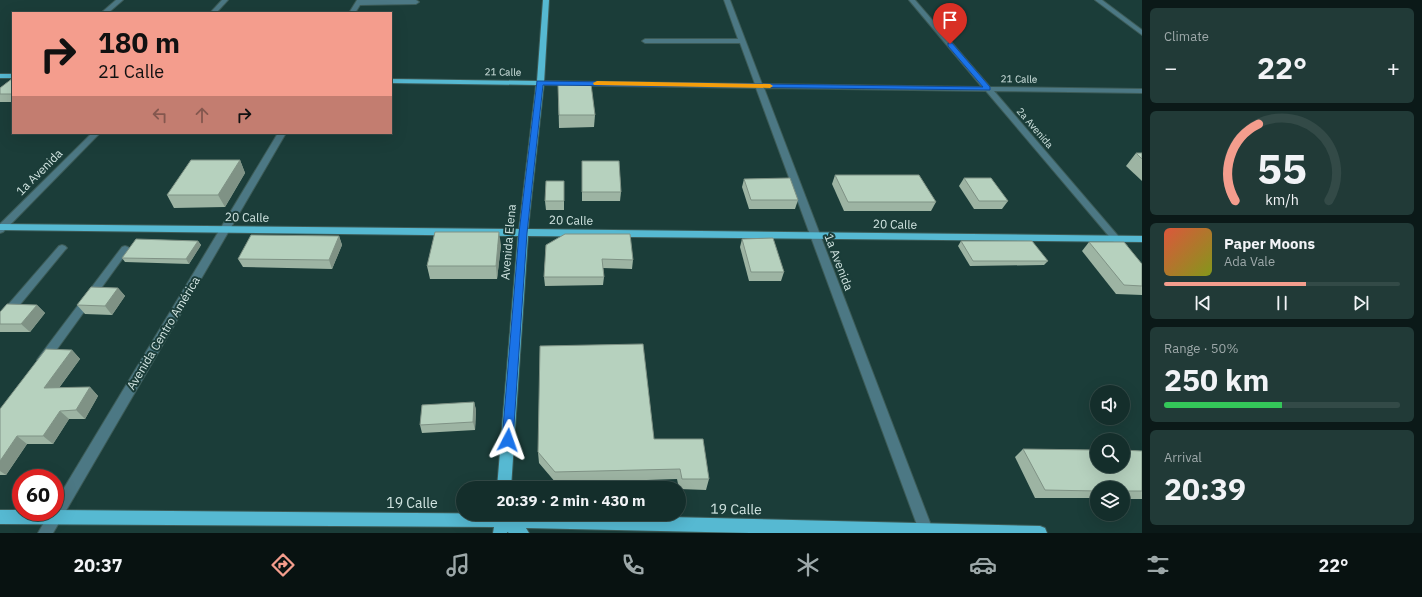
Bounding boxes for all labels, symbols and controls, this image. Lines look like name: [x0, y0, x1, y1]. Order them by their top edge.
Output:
pin: [933, 3, 967, 44]
icon: arrive: [939, 9, 961, 31]
text: 180 m: [98, 24, 180, 61]
icon: right: [32, 28, 84, 80]
text: Climate: [1164, 28, 1209, 45]
text: 22°: [1257, 48, 1307, 87]
text: −: [1164, 53, 1177, 82]
text: +: [1387, 53, 1400, 82]
text: 21 Calle: [98, 60, 164, 83]
street label: 21 Calle: [484, 65, 522, 79]
street label: 21 Calle: [1000, 72, 1038, 86]
icon: left: [149, 104, 171, 126]
icon: ahead: [191, 104, 213, 126]
icon: right: [233, 104, 255, 126]
street label: 2a Avenida: [1014, 105, 1057, 151]
text: 55: [1257, 141, 1307, 195]
street label: 1a Avenida: [13, 145, 66, 198]
text: km/h: [1265, 190, 1299, 209]
street label: Avenida Elena: [497, 203, 519, 280]
street label: 20 Calle: [225, 209, 270, 225]
street label: 20 Calle: [549, 212, 594, 228]
street label: 20 Calle: [873, 216, 918, 232]
street label: 1a Avenida: [821, 232, 857, 293]
text: Paper Moons: [1224, 234, 1315, 253]
text: Ada Vale: [1224, 253, 1275, 270]
street label: Avenida Centro América: [123, 273, 203, 392]
icon: previous: [1192, 292, 1214, 314]
icon: pause: [1271, 292, 1293, 314]
icon: next: [1350, 292, 1372, 314]
text: Range · 50%: [1164, 340, 1238, 357]
text: 250 km: [1164, 360, 1269, 399]
map controls: [1090, 385, 1130, 521]
button: sound: [1090, 385, 1130, 425]
position arrow: [487, 419, 529, 461]
button: search: [1090, 433, 1130, 473]
text: Arrival: [1164, 449, 1202, 466]
speed limit sign: 60: [12, 469, 64, 521]
text: 20:39: [1164, 469, 1246, 508]
button: layers: [1090, 481, 1130, 521]
text: 20:39 · 2 min · 430 m: [497, 491, 645, 510]
street label: 19 Calle: [386, 494, 438, 512]
street label: 19 Calle: [710, 500, 762, 518]
icon: directions: [269, 551, 297, 579]
icon: music: [444, 551, 472, 579]
icon: phone: [619, 551, 647, 579]
icon: climate: [794, 551, 822, 579]
icon: car: [969, 551, 997, 579]
icon: filters: [1144, 551, 1172, 579]
text: 20:37: [73, 554, 123, 577]
text: 22°: [1318, 554, 1349, 577]

